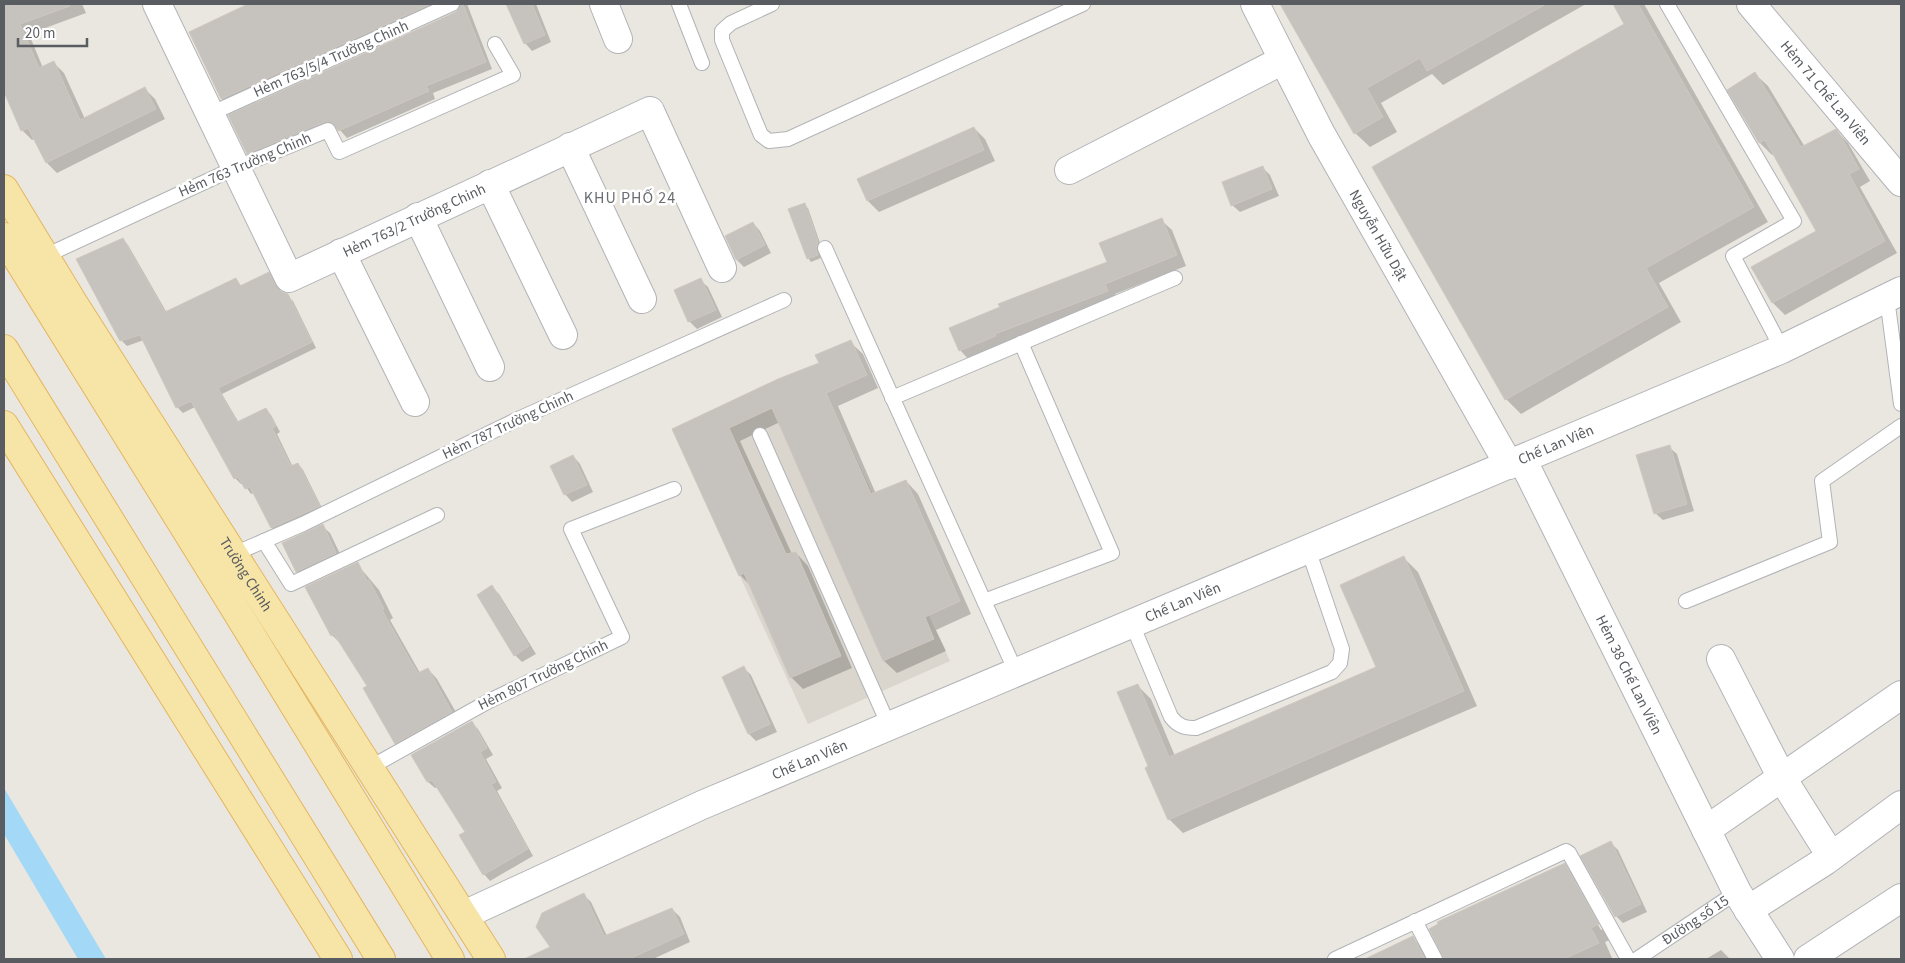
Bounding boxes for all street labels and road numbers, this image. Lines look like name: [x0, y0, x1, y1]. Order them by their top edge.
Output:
street label: Hẻm 763/5/4 Trường Chinh: [250, 15, 412, 103]
street label: Hẻm 71 Chế Lan Viên: [1775, 36, 1876, 150]
street label: Hẻm 763 Trường Chinh: [175, 128, 315, 202]
street label: Hẻm 763/2 Trường Chinh: [339, 178, 489, 262]
street label: Nguyễn Hữu Dật: [1344, 186, 1413, 285]
street label: Hẻm 787 Trường Chinh: [439, 385, 577, 465]
street label: Chế Lan Viên: [1515, 419, 1597, 470]
street label: Trường Chinh: [214, 533, 278, 616]
street label: Chế Lan Viên: [1142, 577, 1224, 627]
street label: Hẻm 38 Chế Lan Viên: [1591, 611, 1668, 738]
street label: Hẻm 807 Trường Chinh: [474, 634, 612, 716]
street label: Chế Lan Viên: [768, 734, 851, 785]
street label: Đường số 15: [1657, 890, 1733, 950]

